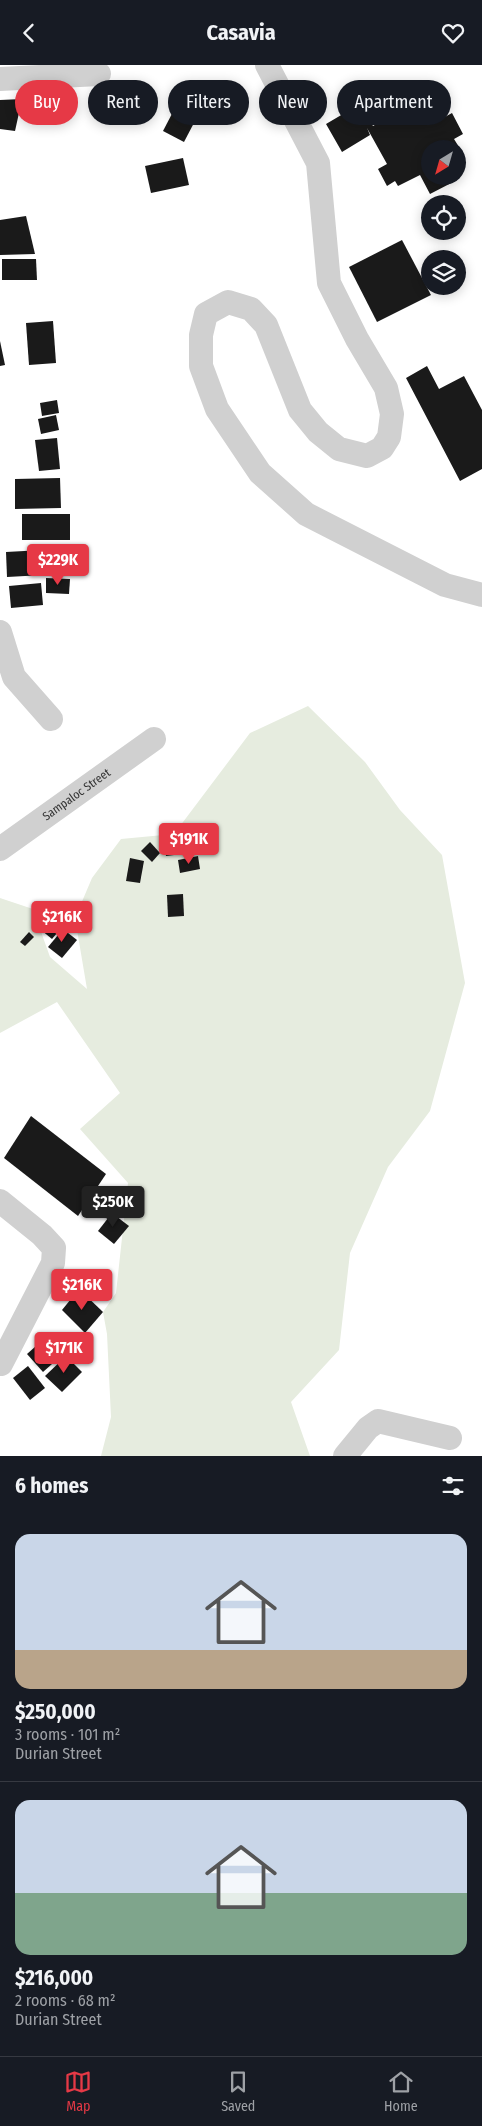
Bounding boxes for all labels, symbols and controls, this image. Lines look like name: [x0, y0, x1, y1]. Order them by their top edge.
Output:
icon: back: [15, 19, 43, 47]
text: Casavia: [206, 19, 276, 46]
icon: heart: [439, 19, 467, 47]
chip: Buy: [15, 80, 78, 125]
chip: Rent: [88, 80, 158, 125]
chip: Filters: [168, 80, 249, 125]
chip: New: [259, 80, 327, 125]
chip: Apartment: [337, 80, 451, 125]
north arrow: [421, 140, 466, 185]
map controls: [421, 140, 466, 295]
button: locate: [421, 195, 466, 240]
button: layers: [421, 250, 466, 295]
pin: $229K: [23, 543, 93, 586]
text: $229K: [38, 550, 78, 569]
street label: Sampaloc Street: [40, 765, 113, 823]
pin: $191K: [154, 823, 224, 865]
text: $191K: [170, 829, 208, 848]
pin: $216K: [27, 901, 97, 943]
text: $216K: [42, 907, 82, 926]
pin: $250K: [78, 1185, 148, 1228]
text: $250K: [92, 1192, 134, 1211]
pin: $216K: [47, 1269, 117, 1311]
text: $216K: [62, 1275, 102, 1294]
pin: $171K: [29, 1331, 99, 1374]
text: $171K: [46, 1338, 82, 1357]
icon: filters: [439, 1472, 467, 1500]
text: 6 homes: [15, 1473, 88, 1499]
icon: home: [196, 1567, 286, 1657]
text: $250,000: [15, 1699, 96, 1725]
text: 3 rooms · 101 m²: [15, 1725, 120, 1744]
text: Durian Street: [15, 1744, 102, 1763]
icon: home: [196, 1832, 286, 1922]
text: $216,000: [15, 1965, 93, 1991]
text: 2 rooms · 68 m²: [15, 1991, 116, 2010]
text: Durian Street: [15, 2010, 102, 2029]
tab: Map: [64, 2068, 92, 2115]
tab: Saved: [221, 2068, 255, 2115]
tab: Home: [384, 2068, 418, 2115]

